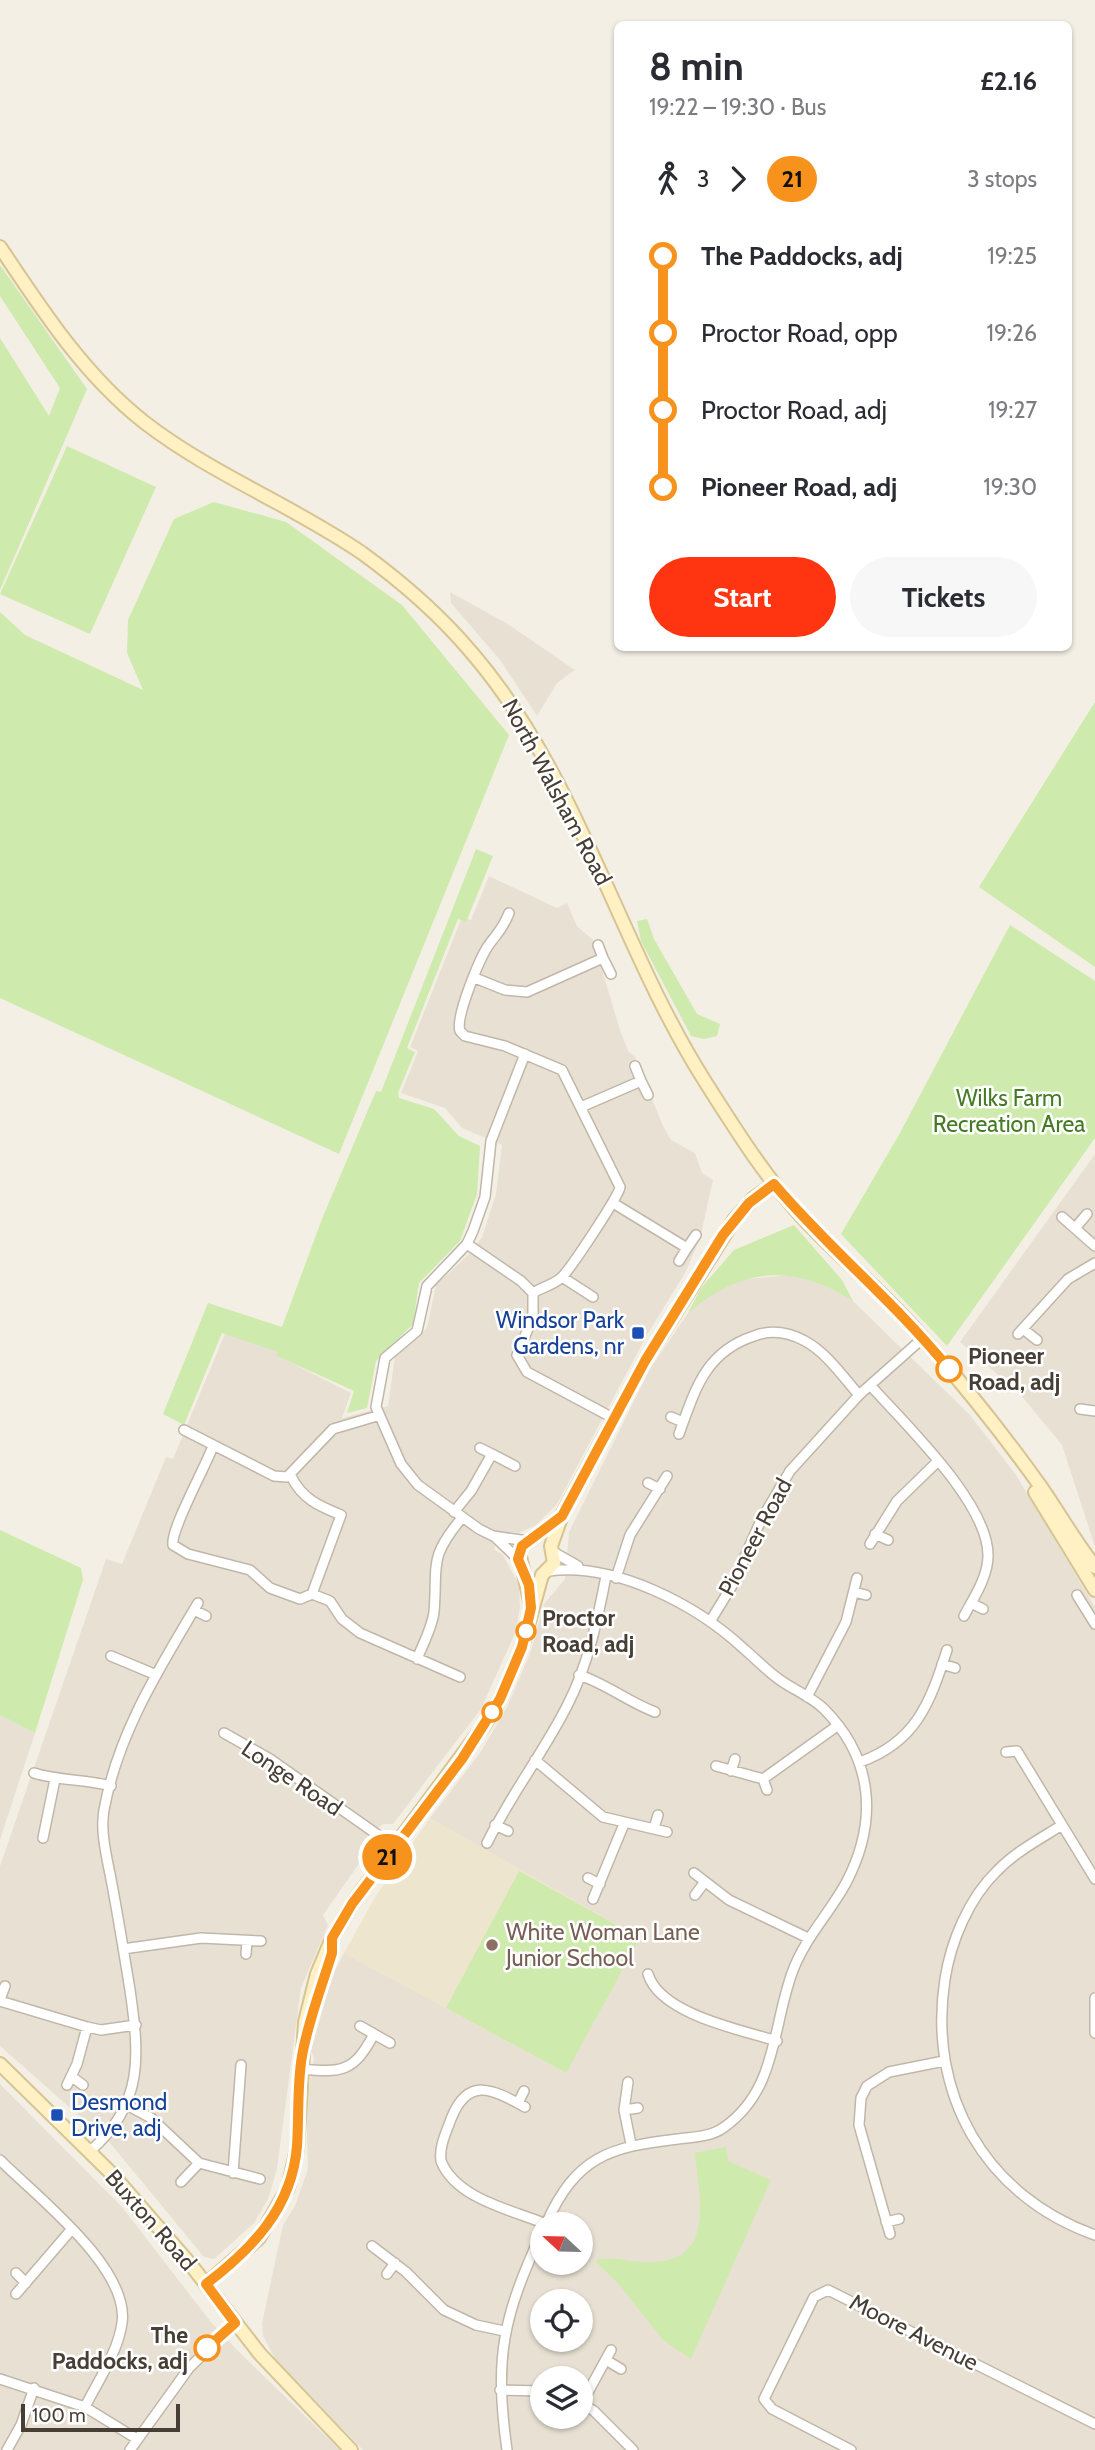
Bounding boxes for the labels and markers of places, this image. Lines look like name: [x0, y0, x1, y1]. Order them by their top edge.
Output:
place label: Windsor Park Gardens, nr: [496, 1306, 625, 1360]
marker: Windsor Park Gardens, nr: [630, 1325, 646, 1341]
place label: Pioneer Road, adj: [968, 1342, 1060, 1396]
marker: Pioneer Road, adj: [936, 1356, 962, 1382]
place label: Proctor Road, adj: [542, 1604, 634, 1658]
marker: Proctor Road, adj: [516, 1621, 536, 1641]
unlabelled marker: [482, 1702, 502, 1722]
place label: White Woman Lane Junior School: [505, 1918, 700, 1972]
marker: White Woman Lane Junior School: [484, 1937, 500, 1953]
place label: Desmond Drive, adj: [71, 2088, 167, 2142]
marker: Desmond Drive, adj: [49, 2107, 65, 2123]
place label: The Paddocks, adj: [52, 2321, 188, 2375]
marker: The Paddocks, adj: [194, 2335, 220, 2361]

